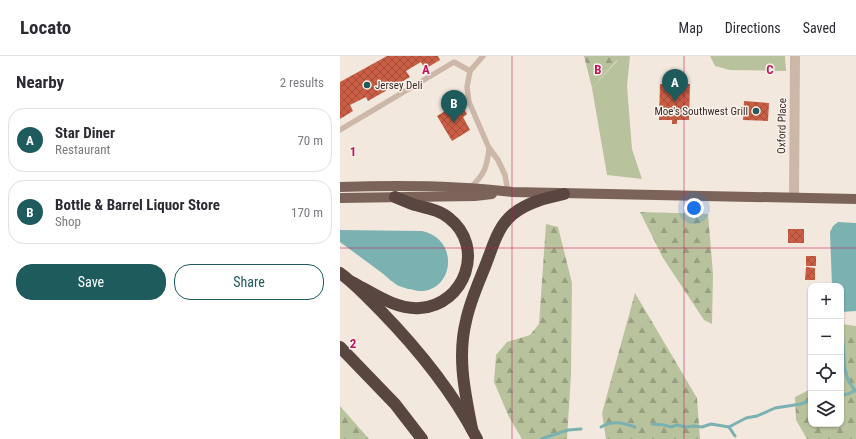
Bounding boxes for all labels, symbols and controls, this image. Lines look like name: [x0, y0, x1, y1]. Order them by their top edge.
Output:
text: Locato: [20, 16, 71, 39]
text: Map: [679, 20, 703, 36]
text: Directions: [725, 20, 781, 36]
text: Saved: [803, 20, 836, 36]
text: A: [422, 62, 430, 77]
text: B: [594, 62, 602, 77]
text: C: [766, 62, 774, 77]
pin: A: [662, 69, 688, 102]
text: Nearby: [16, 72, 64, 92]
text: 2 results: [280, 75, 324, 90]
place label: Jersey Deli: [375, 79, 423, 92]
marker: Jersey Deli: [362, 80, 372, 90]
pin: B: [441, 90, 467, 123]
street label: Oxford Place: [775, 98, 789, 154]
place label: Moe's Southwest Grill: [654, 105, 748, 118]
marker: Moe's Southwest Grill: [751, 106, 761, 116]
text: Star Diner: [55, 124, 115, 142]
text: A: [26, 133, 34, 148]
text: 70 m: [297, 133, 323, 148]
text: Restaurant: [55, 142, 110, 157]
text: 1: [350, 144, 356, 159]
text: Bottle & Barrel Liquor Store: [55, 196, 220, 214]
your location: [684, 198, 704, 218]
text: B: [26, 205, 34, 220]
text: 170 m: [291, 205, 323, 220]
text: Shop: [55, 214, 81, 229]
button: Save: [16, 264, 166, 300]
button: Share: [174, 264, 324, 300]
map controls: [808, 283, 844, 427]
button: +: [808, 283, 844, 319]
button: −: [808, 319, 844, 355]
text: 2: [350, 336, 357, 351]
button: locate: [808, 355, 844, 391]
button: layers: [808, 391, 844, 427]

